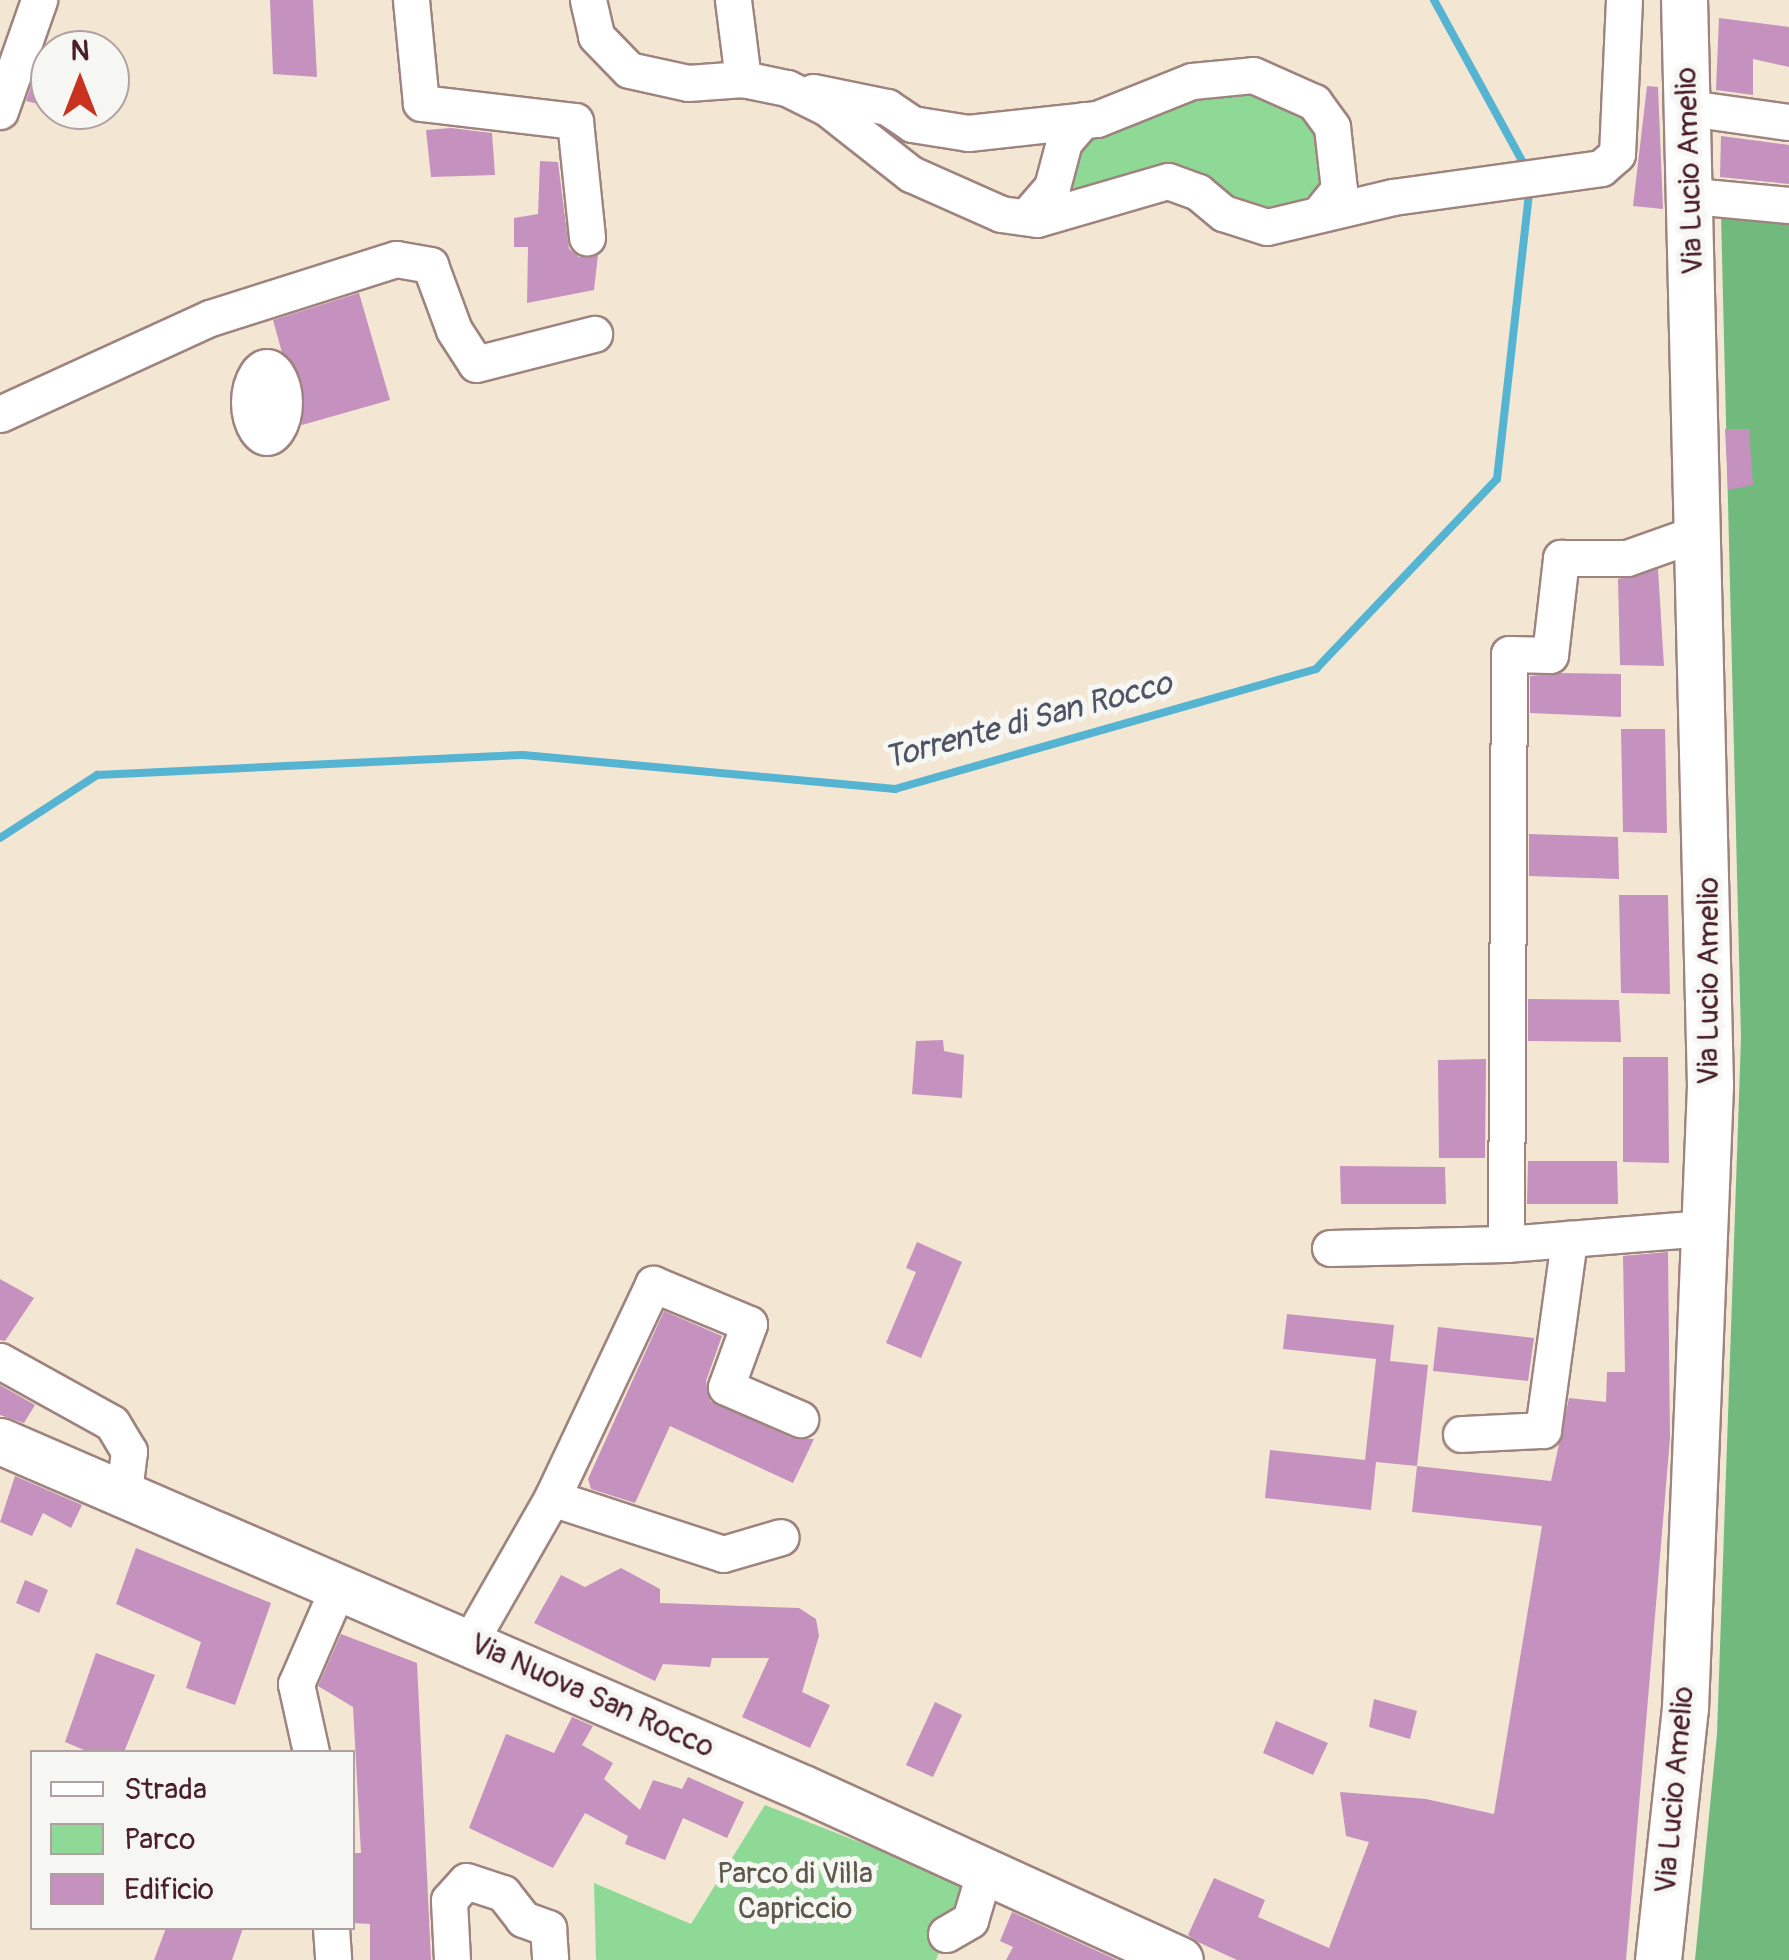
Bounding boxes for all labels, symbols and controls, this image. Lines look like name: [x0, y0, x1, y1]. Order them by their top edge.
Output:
north arrow: [30, 30, 130, 130]
text: N: [71, 34, 89, 69]
street label: Via Lucio Amelio: [1668, 67, 1712, 275]
water label: Torrente di San Rocco: [880, 664, 1176, 778]
street label: Via Lucio Amelio: [1691, 877, 1727, 1085]
street label: Via Nuova San Rocco: [464, 1626, 720, 1766]
street label: Via Lucio Amelio: [1648, 1685, 1702, 1895]
legend: [30, 1750, 355, 1930]
text: Strada: [124, 1771, 207, 1808]
text: Parco: [124, 1821, 195, 1858]
park label: Parco di Villa Capriccio: [717, 1856, 873, 1926]
text: Edificio: [124, 1871, 214, 1908]

